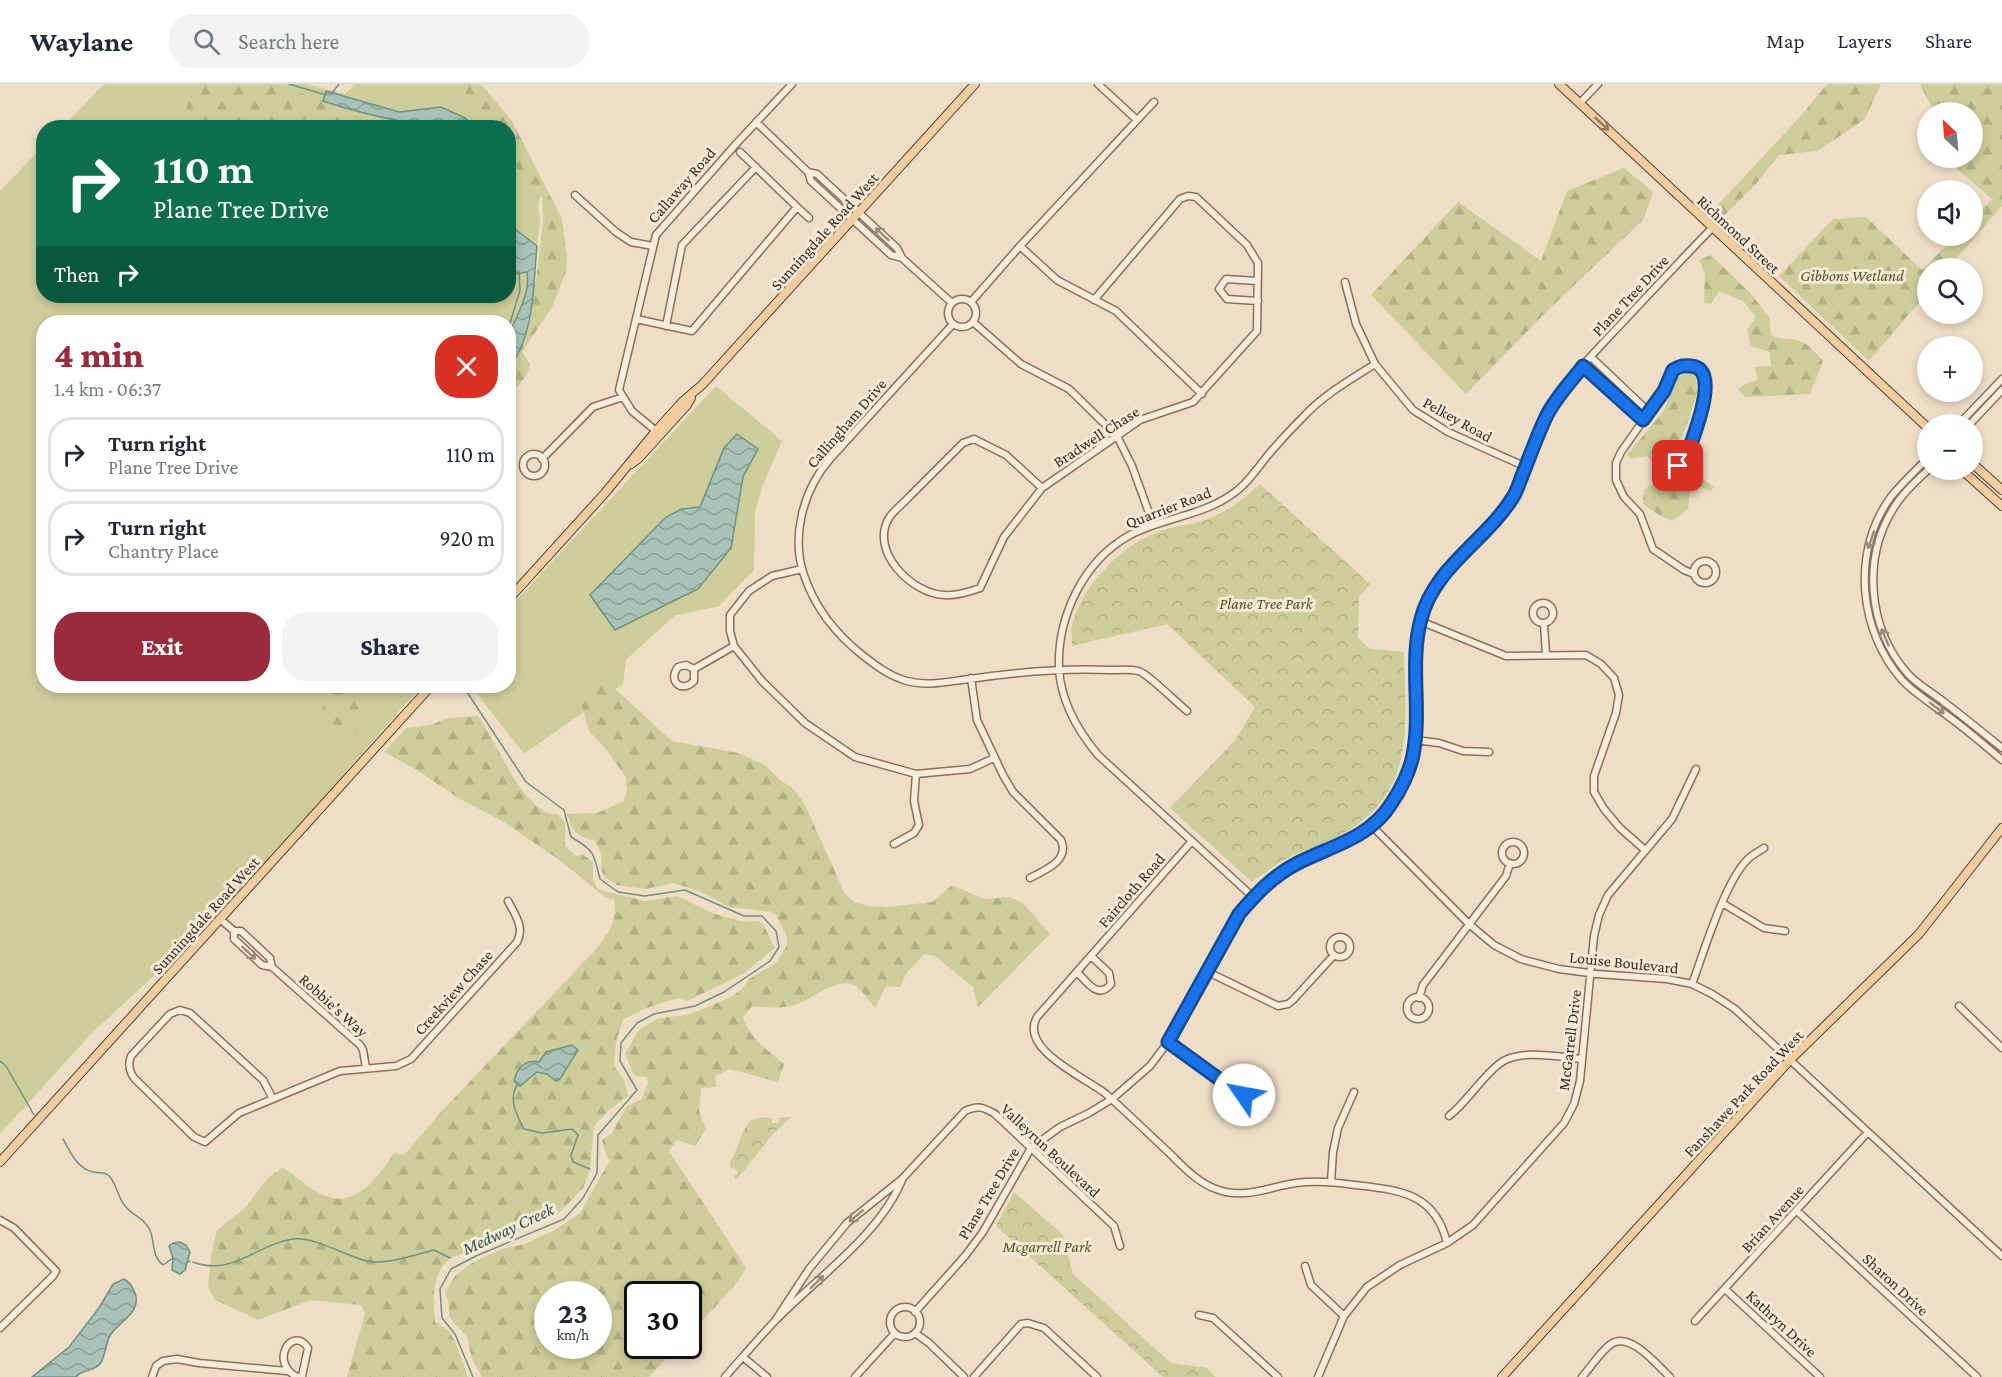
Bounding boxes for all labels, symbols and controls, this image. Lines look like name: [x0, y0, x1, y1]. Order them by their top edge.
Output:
search box: [169, 14, 589, 68]
icon: search: [190, 25, 223, 58]
text: Waylane: [30, 26, 133, 57]
text: Search here: [238, 29, 339, 54]
text: Map: [1766, 29, 1805, 53]
text: Layers: [1838, 29, 1892, 53]
text: Share: [1925, 29, 1972, 53]
north arrow: [1917, 102, 1983, 168]
map controls: [1917, 102, 1983, 480]
one-way arrow: [1594, 117, 1609, 131]
icon: right: [54, 144, 132, 222]
street label: Callaway Road: [644, 144, 720, 227]
text: 110 m: [153, 145, 254, 192]
street label: Sunningdale Road West: [767, 169, 883, 294]
button: sound: [1917, 180, 1983, 246]
street label: Richmond Street: [1694, 192, 1784, 277]
text: Plane Tree Drive: [153, 194, 329, 224]
one-way arrow: [875, 227, 890, 241]
street label: Plane Tree Drive: [1589, 251, 1672, 339]
icon: right: [111, 258, 144, 291]
button: search: [1917, 258, 1983, 324]
text: Then: [54, 262, 99, 287]
park label: Gibbons Wetland: [1800, 267, 1904, 284]
text: 4 min: [54, 335, 144, 375]
button: close: [435, 335, 498, 398]
button: +: [1917, 336, 1983, 402]
street label: Callingham Drive: [803, 375, 890, 472]
text: 1.4 km · 06:37: [54, 378, 161, 400]
street label: Pelkey Road: [1420, 394, 1496, 447]
street label: Bradwell Chase: [1050, 402, 1142, 470]
button: −: [1917, 414, 1983, 480]
text: Turn right: [108, 431, 206, 456]
icon: right: [57, 438, 90, 471]
pin: [1652, 440, 1703, 491]
text: 110 m: [446, 442, 495, 467]
icon: arrive: [1661, 449, 1694, 482]
text: Plane Tree Drive: [108, 456, 238, 478]
street label: Quarrier Road: [1123, 483, 1214, 532]
text: Turn right: [108, 515, 206, 540]
icon: right: [57, 522, 90, 555]
text: 920 m: [439, 526, 495, 551]
one-way arrow: [1865, 530, 1876, 549]
text: Chantry Place: [108, 540, 219, 562]
park label: Plane Tree Park: [1219, 595, 1314, 612]
button: Exit: [54, 612, 270, 681]
button: Share: [282, 612, 498, 681]
one-way arrow: [1879, 628, 1891, 646]
one-way arrow: [1929, 701, 1945, 714]
street label: Faircloth Road: [1095, 849, 1169, 931]
street label: Sunningdale Road West: [148, 853, 264, 978]
one-way arrow: [242, 945, 257, 960]
street label: Creekview Chase: [411, 946, 496, 1038]
street label: Louise Boulevard: [1569, 948, 1680, 977]
street label: Robbie's Way: [295, 970, 372, 1042]
street label: McGarrell Drive: [1555, 989, 1584, 1092]
street label: Fanshawe Park Road West: [1680, 1026, 1807, 1160]
position arrow: [1212, 1063, 1276, 1127]
street label: Valleyrun Boulevard: [997, 1100, 1104, 1202]
street label: Plane Tree Drive: [954, 1144, 1023, 1242]
street label: Brian Avenue: [1738, 1181, 1807, 1256]
water label: Medway Creek: [458, 1199, 558, 1259]
one-way arrow: [848, 1209, 864, 1222]
park label: Mcgarrell Park: [1002, 1238, 1092, 1256]
street label: Sharon Drive: [1859, 1250, 1932, 1319]
one-way arrow: [810, 1274, 825, 1289]
speed limit sign: 30: [624, 1281, 702, 1359]
street label: Kathryn Drive: [1742, 1287, 1820, 1361]
text: 23: [558, 1296, 588, 1329]
text: km/h: [557, 1327, 589, 1343]

